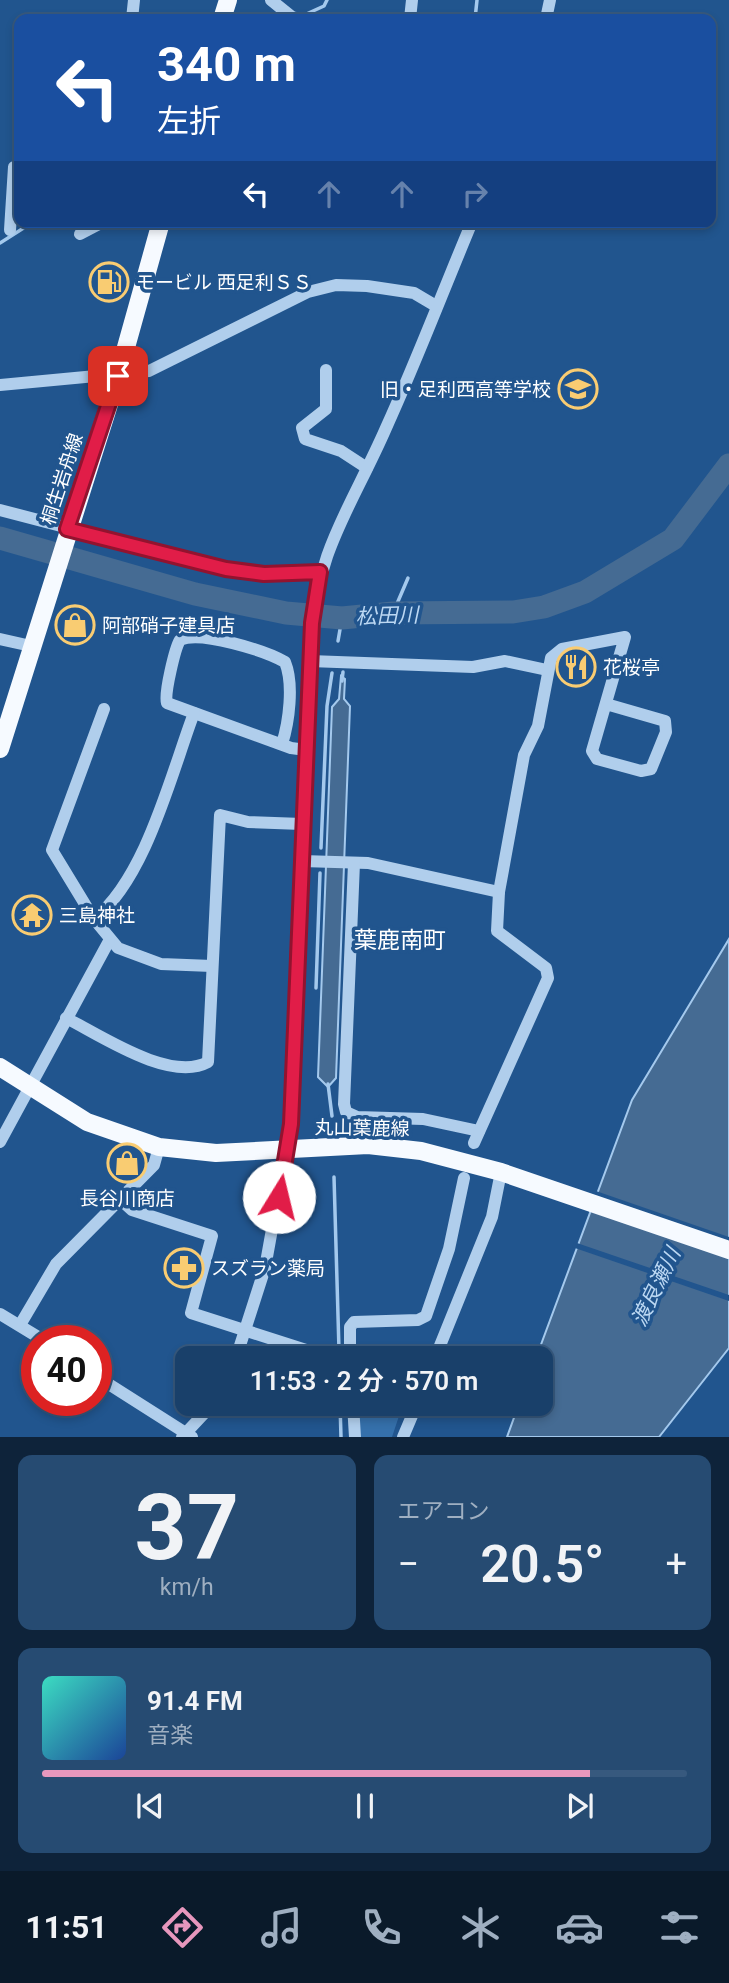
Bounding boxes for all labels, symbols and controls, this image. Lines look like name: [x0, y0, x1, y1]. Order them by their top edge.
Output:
text: 340 m: [157, 36, 296, 93]
icon: left: [42, 42, 133, 133]
text: 左折: [157, 102, 221, 140]
icon: left: [237, 175, 275, 213]
icon: ahead: [310, 175, 348, 213]
icon: ahead: [383, 175, 421, 213]
icon: right: [456, 175, 494, 213]
fuel station icon: モービル 西足利ＳＳ: [88, 261, 130, 303]
place label: モービル 西足利ＳＳ: [136, 271, 312, 294]
pin: [88, 346, 148, 406]
icon: arrive: [99, 357, 137, 395]
school or university icon: 旧・足利西高等学校: [557, 368, 599, 410]
place label: 旧・足利西高等学校: [380, 378, 551, 401]
street label: 桐生岩舟線: [36, 430, 88, 528]
water label: 松田川: [355, 603, 421, 629]
shop icon: 阿部硝子建具店: [54, 604, 96, 646]
place label: 阿部硝子建具店: [102, 614, 235, 637]
restaurant icon: 花桜亭: [555, 646, 597, 688]
place label: 花桜亭: [603, 656, 660, 679]
temple icon: 三島神社: [11, 894, 53, 936]
place label: 三島神社: [59, 904, 135, 927]
district label: 葉鹿南町: [354, 927, 446, 954]
street label: 丸山葉鹿線: [314, 1116, 410, 1140]
shop icon: 長谷川商店: [106, 1142, 148, 1184]
position arrow: [242, 1160, 316, 1234]
place label: 長谷川商店: [79, 1187, 175, 1210]
water label: 渡良瀬川: [627, 1242, 686, 1330]
pharmacy icon: スズラン薬局: [163, 1247, 205, 1289]
place label: スズラン薬局: [211, 1257, 325, 1280]
speed limit sign: 40: [21, 1325, 112, 1416]
text: 11:53 · 2 分 · 570 m: [250, 1366, 478, 1396]
text: 37: [135, 1475, 239, 1581]
text: エアコン: [398, 1498, 490, 1525]
text: 20.5°: [480, 1534, 604, 1595]
text: −: [398, 1542, 419, 1586]
text: +: [665, 1542, 687, 1586]
text: km/h: [160, 1574, 214, 1601]
text: 91.4 FM: [147, 1686, 243, 1716]
text: 音楽: [147, 1722, 193, 1749]
icon: previous: [131, 1787, 169, 1825]
icon: pause: [346, 1787, 384, 1825]
icon: next: [561, 1787, 599, 1825]
icon: directions: [158, 1903, 207, 1952]
icon: music: [257, 1903, 306, 1952]
icon: phone: [357, 1903, 406, 1952]
icon: climate: [456, 1903, 505, 1952]
icon: car: [555, 1903, 604, 1952]
icon: filters: [655, 1903, 704, 1952]
text: 11:51: [25, 1908, 108, 1946]

